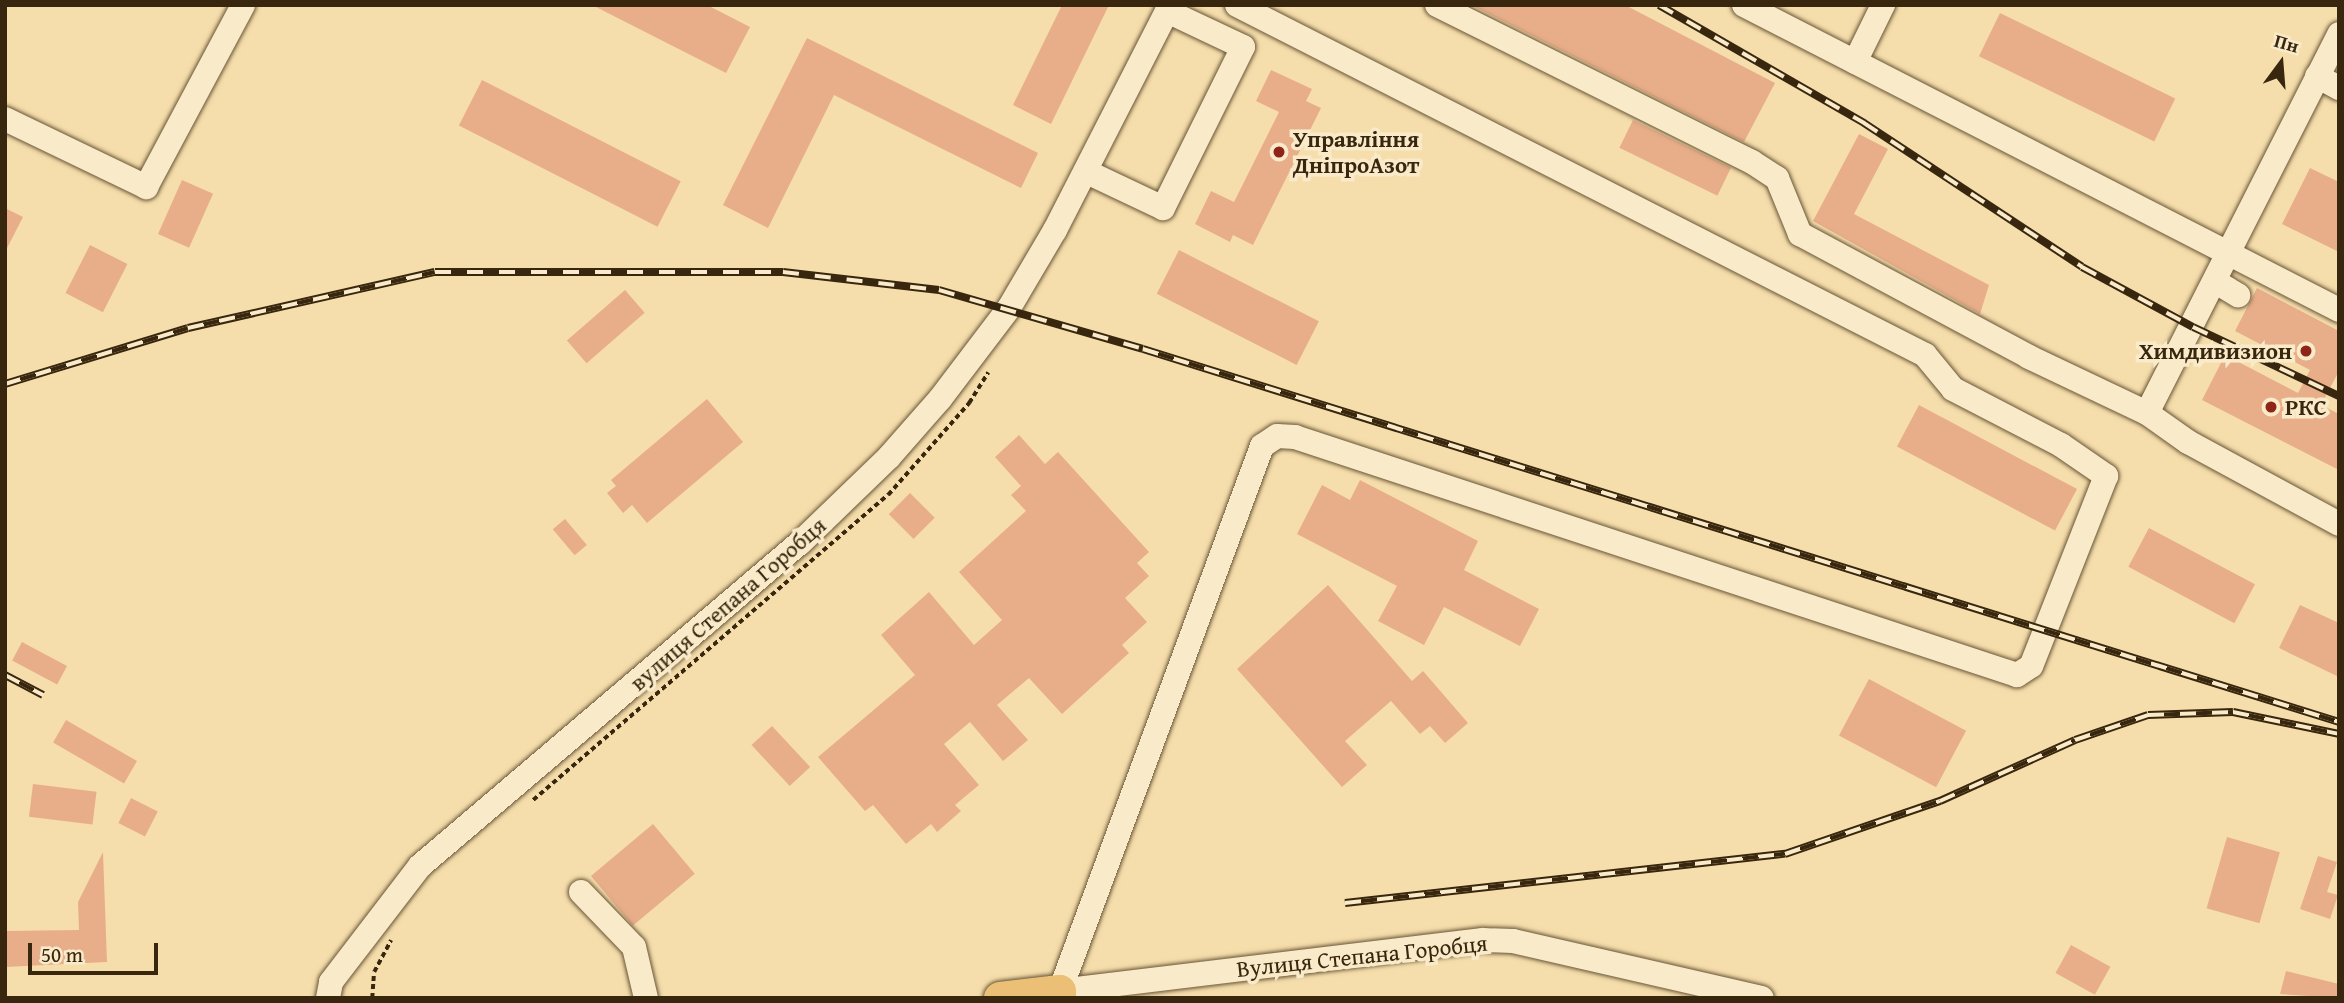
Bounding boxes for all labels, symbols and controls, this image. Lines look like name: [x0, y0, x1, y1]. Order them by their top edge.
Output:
text: Пн: [2271, 26, 2302, 60]
north arrow: [2246, 28, 2316, 98]
place label: Управління ДніпроАзот: [1293, 125, 1419, 179]
marker: Управління ДніпроАзот: [1271, 144, 1287, 160]
place label: Химдивизион: [2139, 337, 2292, 365]
marker: Химдивизион: [2298, 343, 2314, 359]
place label: РКС: [2285, 393, 2327, 421]
marker: РКС: [2263, 399, 2279, 415]
street label: вулиця Степана Горобця: [625, 511, 831, 697]
street label: Вулиця Степана Горобця: [1235, 929, 1489, 983]
scale bar: [32, 930, 161, 974]
text: 50 m: [41, 939, 83, 970]

